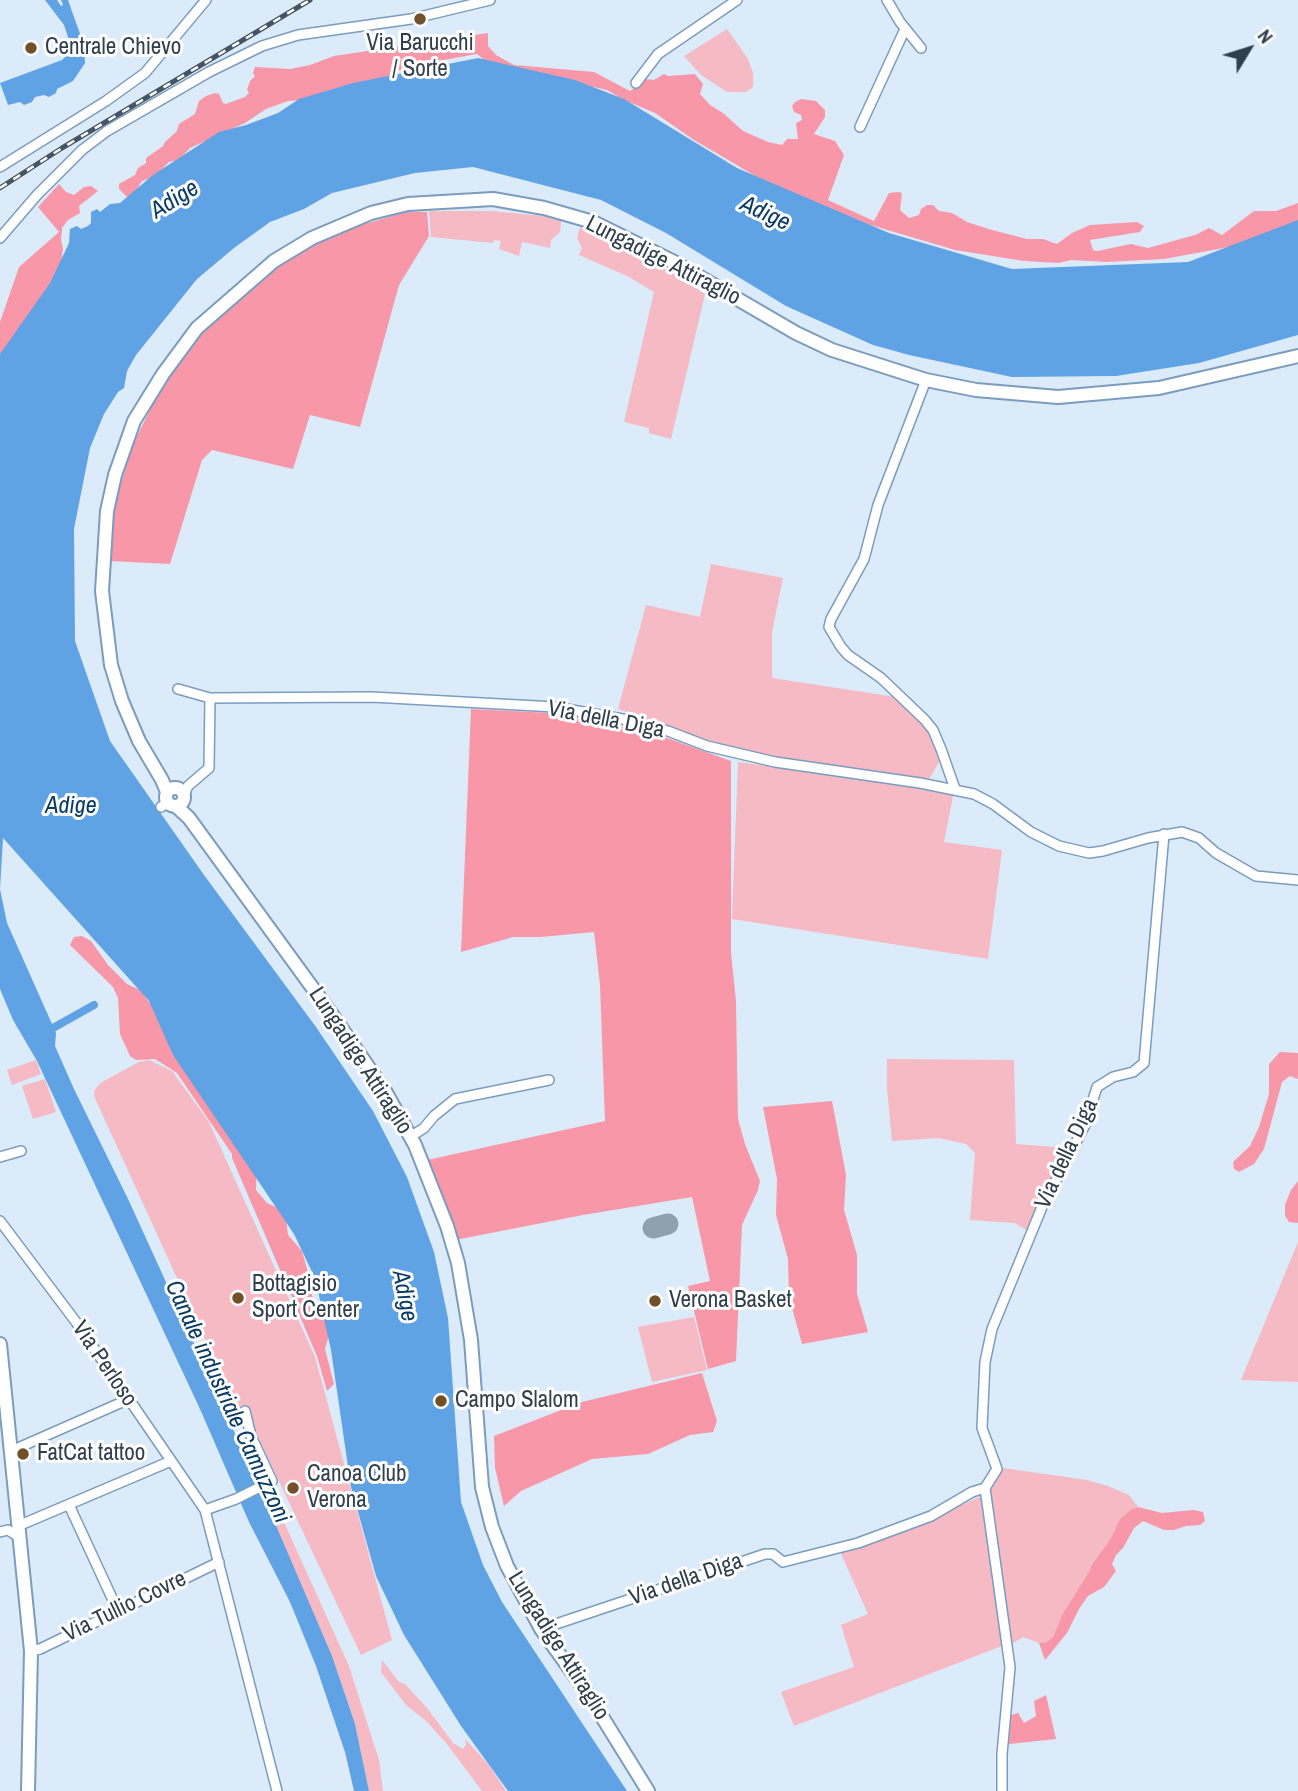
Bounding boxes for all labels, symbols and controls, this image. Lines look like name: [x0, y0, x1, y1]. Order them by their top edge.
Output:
marker: Via Barucchi / Sorte: [412, 11, 428, 27]
north arrow: [1214, 14, 1284, 84]
text: N: [1252, 24, 1279, 49]
place label: Via Barucchi / Sorte: [366, 30, 474, 84]
place label: Centrale Chievo: [45, 34, 181, 62]
marker: Centrale Chievo: [23, 40, 39, 56]
water label: Adige: [146, 174, 204, 226]
water label: Adige: [736, 190, 794, 238]
street label: Lungadige Attiraglio: [581, 210, 745, 312]
street label: Via della Diga: [545, 695, 667, 745]
water label: Adige: [45, 793, 97, 821]
street label: Lungadige Attiraglio: [302, 982, 418, 1140]
street label: Via della Diga: [1030, 1095, 1104, 1213]
water label: Adige: [385, 1268, 423, 1324]
place label: Bottagisio Sport Center: [252, 1271, 359, 1325]
water label: Canale industriale Camuzzoni: [158, 1276, 296, 1528]
place label: Verona Basket: [669, 1287, 792, 1315]
marker: Bottagisio Sport Center: [230, 1290, 246, 1306]
marker: Verona Basket: [647, 1293, 663, 1309]
street label: Via Perloso: [65, 1316, 143, 1412]
place label: Campo Slalom: [455, 1387, 579, 1415]
marker: Campo Slalom: [433, 1393, 449, 1409]
place label: FatCat tattoo: [37, 1440, 145, 1468]
marker: FatCat tattoo: [15, 1446, 31, 1462]
place label: Canoa Club Verona: [307, 1461, 407, 1515]
marker: Canoa Club Verona: [285, 1480, 301, 1496]
street label: Via della Diga: [626, 1548, 746, 1612]
street label: Via Tullio Covre: [59, 1565, 191, 1649]
street label: Lungadige Attiraglio: [501, 1567, 615, 1725]

